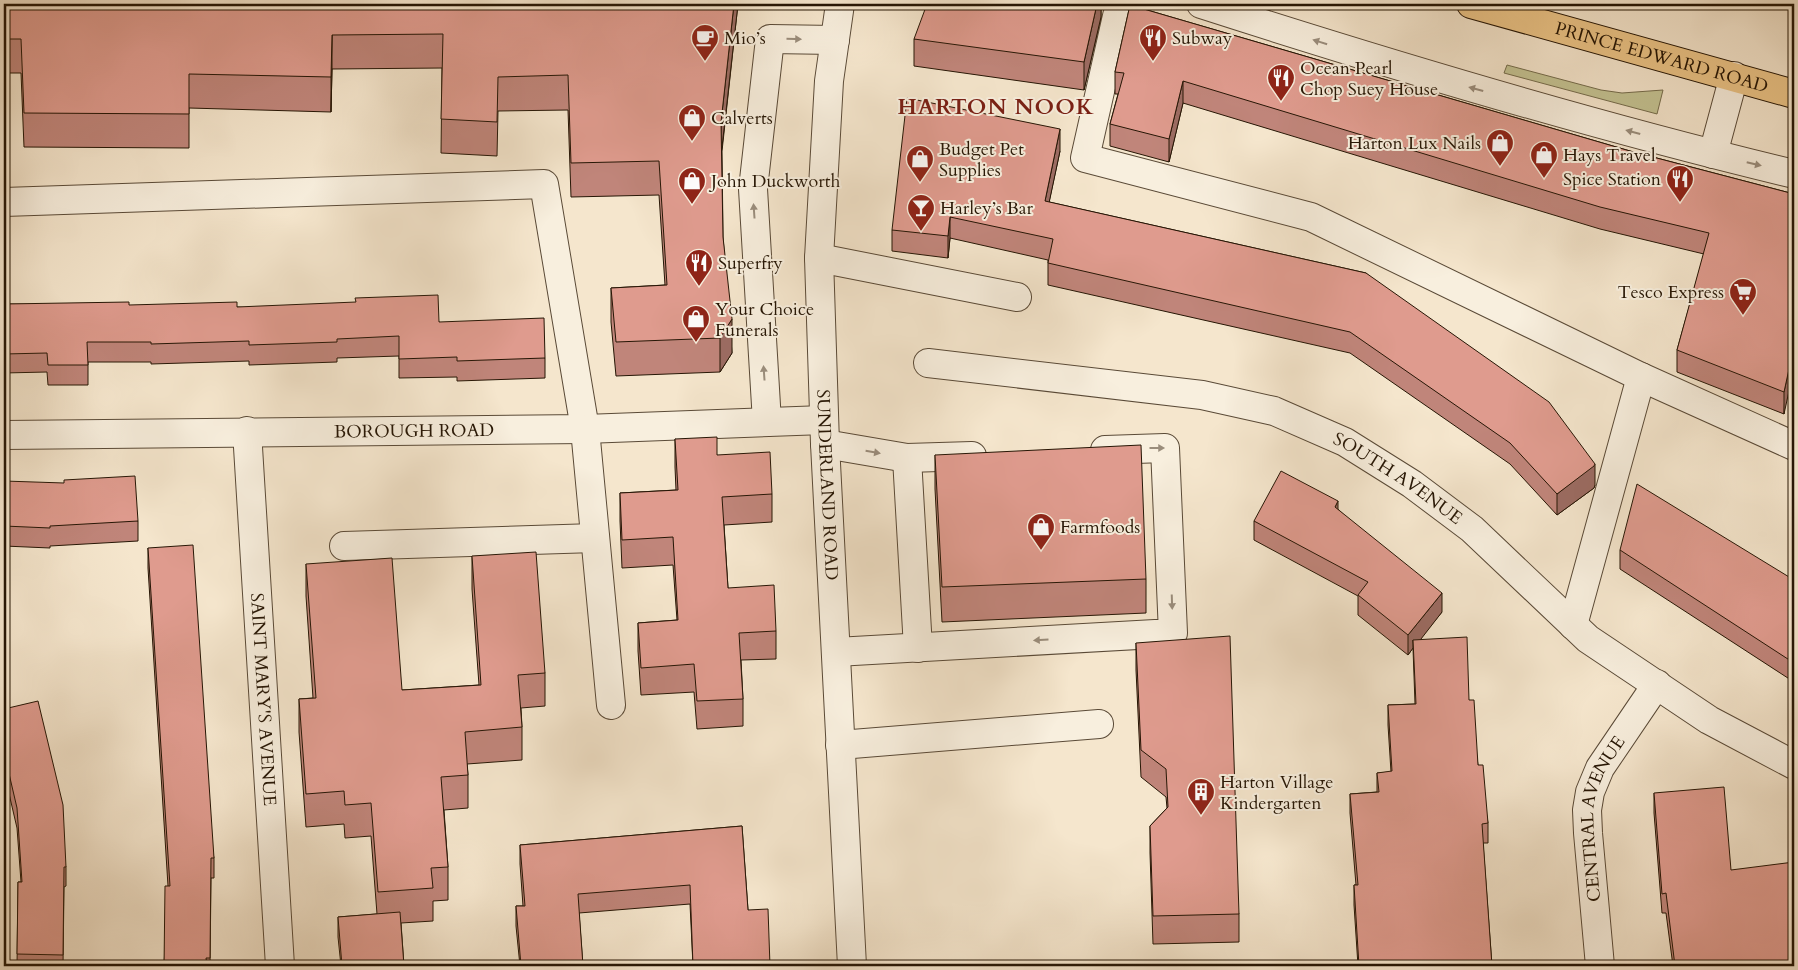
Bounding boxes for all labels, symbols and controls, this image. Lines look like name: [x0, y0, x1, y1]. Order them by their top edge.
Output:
street label: PRINCE EDWARD ROAD: [1552, 16, 1771, 99]
cafe icon: Mio’s: [690, 23, 720, 62]
restaurant icon: Subway: [1138, 23, 1168, 62]
place label: Mio’s: [724, 26, 766, 51]
place label: Subway: [1172, 26, 1233, 51]
one-way arrow: [786, 35, 802, 43]
one-way arrow: [1313, 38, 1328, 45]
place label: Ocean Pearl Chop Suey House: [1300, 56, 1438, 102]
restaurant icon: Ocean Pearl Chop Suey House: [1266, 63, 1296, 102]
one-way arrow: [1468, 84, 1483, 92]
district label: HARTON NOOK: [897, 92, 1095, 122]
shop icon: Calverts: [677, 103, 707, 142]
place label: Calverts: [711, 106, 773, 131]
shop icon: Harton Lux Nails: [1485, 128, 1515, 167]
one-way arrow: [1625, 128, 1640, 136]
place label: Harton Lux Nails: [1348, 131, 1481, 156]
place label: Budget Pet Supplies: [939, 137, 1024, 183]
shop icon: Hays Travel: [1529, 140, 1559, 179]
place label: Hays Travel: [1563, 143, 1656, 168]
shop icon: Budget Pet Supplies: [905, 144, 935, 183]
one-way arrow: [1746, 160, 1761, 168]
restaurant icon: Spice Station: [1665, 164, 1695, 203]
shop icon: John Duckworth: [677, 166, 707, 205]
place label: Spice Station: [1563, 167, 1662, 192]
place label: John Duckworth: [708, 169, 841, 194]
bar icon: Harley’s Bar: [906, 193, 936, 232]
place label: Harley’s Bar: [940, 196, 1034, 221]
one-way arrow: [750, 203, 758, 219]
restaurant icon: Superfry: [684, 248, 714, 287]
place label: Superfry: [718, 251, 783, 276]
supermarket icon: Tesco Express: [1728, 277, 1758, 316]
place label: Tesco Express: [1617, 280, 1724, 305]
place label: Your Choice Funerals: [715, 297, 814, 343]
shop icon: Your Choice Funerals: [681, 304, 711, 343]
one-way arrow: [760, 365, 768, 381]
street label: SUNDERLAND ROAD: [810, 389, 844, 581]
street label: BOROUGH ROAD: [334, 418, 494, 445]
street label: SOUTH AVENUE: [1329, 426, 1467, 531]
one-way arrow: [1149, 444, 1165, 452]
one-way arrow: [865, 448, 881, 456]
shop icon: Farmfoods: [1026, 512, 1056, 551]
place label: Farmfoods: [1060, 515, 1140, 540]
street label: SAINT MARY'S AVENUE: [244, 592, 282, 807]
one-way arrow: [1168, 594, 1176, 610]
one-way arrow: [1033, 637, 1049, 645]
street label: CENTRAL AVENUE: [1575, 731, 1631, 903]
place label: Harton Village Kindergarten: [1220, 770, 1333, 816]
building icon: Harton Village Kindergarten: [1186, 777, 1216, 816]

